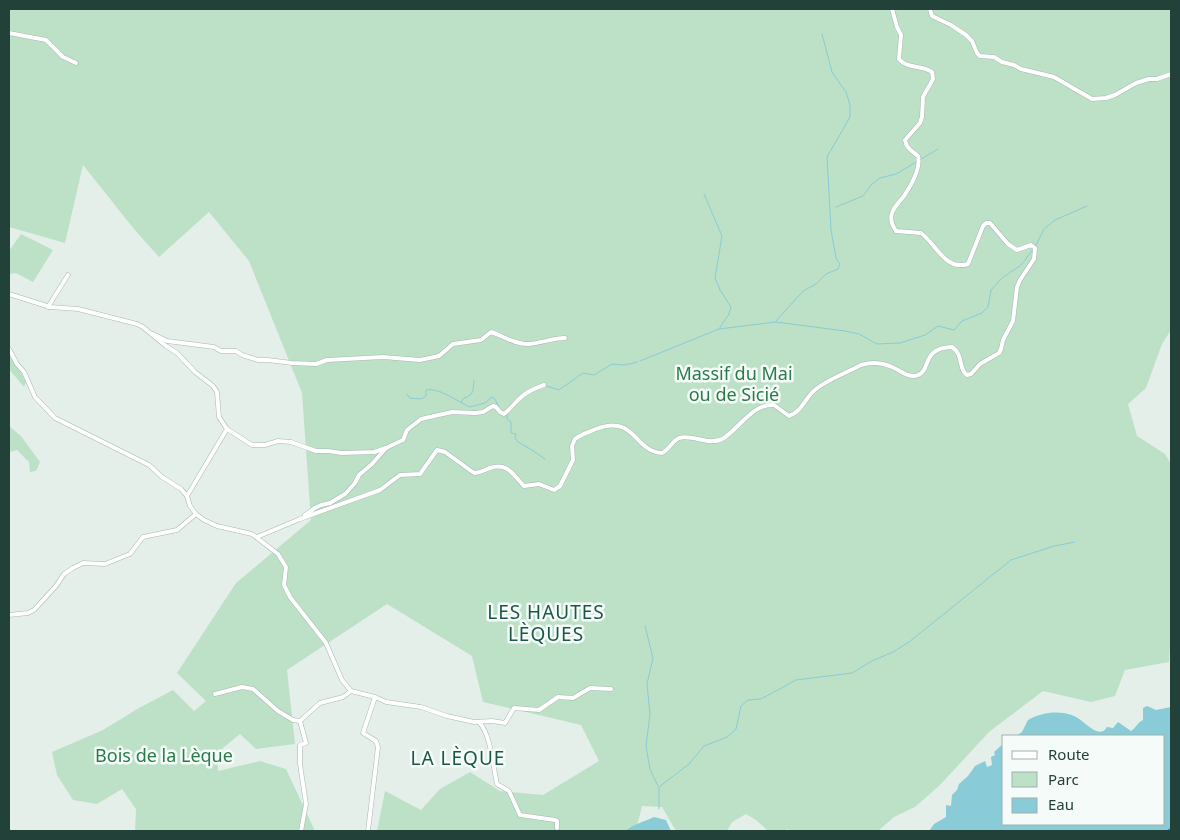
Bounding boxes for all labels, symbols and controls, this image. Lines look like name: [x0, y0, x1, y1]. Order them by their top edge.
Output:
park label: Massif du Mai ou de Sicié: [675, 361, 793, 406]
district label: LES HAUTES LÈQUES: [487, 599, 605, 647]
legend: [1002, 735, 1165, 825]
park label: Bois de la Lèque: [95, 743, 233, 767]
text: Route: [1048, 744, 1090, 764]
district label: LA LÈQUE: [411, 745, 505, 771]
text: Parc: [1048, 769, 1079, 789]
text: Eau: [1048, 794, 1074, 814]

